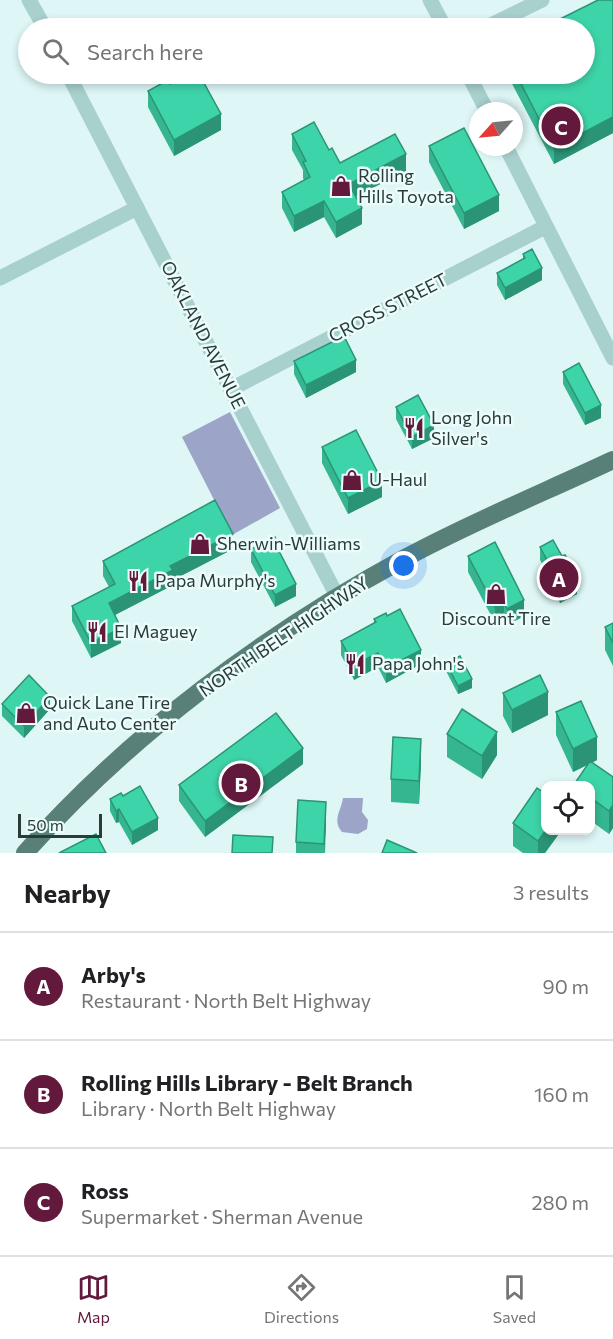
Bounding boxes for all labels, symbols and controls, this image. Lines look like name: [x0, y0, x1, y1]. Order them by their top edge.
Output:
search box: [18, 18, 595, 84]
icon: search: [39, 35, 72, 68]
text: Search here: [87, 38, 203, 65]
north arrow: [469, 102, 523, 156]
pin: C: [542, 104, 580, 148]
place label: Rolling Hills Toyota: [358, 164, 454, 207]
shop icon: Rolling Hills Toyota: [329, 174, 353, 198]
street label: OAKLAND AVENUE: [157, 257, 251, 412]
street label: CROSS STREET: [325, 268, 451, 346]
place label: Long John Silver's: [431, 406, 512, 449]
restaurant icon: Long John Silver's: [402, 416, 426, 440]
shop icon: U-Haul: [340, 468, 364, 492]
place label: U-Haul: [369, 468, 427, 490]
shop icon: Sherwin-Williams: [188, 532, 212, 556]
place label: Sherwin-Williams: [217, 532, 361, 554]
your location: [389, 551, 418, 580]
pin: A: [540, 556, 578, 600]
restaurant icon: Papa Murphy's: [126, 569, 150, 593]
place label: Papa Murphy's: [155, 569, 276, 591]
street label: NORTH BELT HIGHWAY: [195, 571, 372, 701]
shop icon: Discount Tire: [484, 582, 508, 606]
place label: Discount Tire: [441, 607, 551, 629]
restaurant icon: El Maguey: [85, 620, 109, 644]
place label: El Maguey: [114, 620, 198, 642]
restaurant icon: Papa John's: [343, 652, 367, 676]
place label: Papa John's: [372, 652, 465, 674]
place label: Quick Lane Tire and Auto Center: [43, 691, 176, 734]
shop icon: Quick Lane Tire and Auto Center: [14, 701, 38, 725]
pin: B: [222, 760, 260, 806]
map controls: [541, 781, 595, 835]
button: locate: [541, 781, 595, 835]
scale bar: [18, 811, 102, 838]
text: 50 m: [27, 815, 64, 834]
text: Nearby: [24, 877, 111, 908]
text: 3 results: [513, 880, 589, 904]
text: Arby's: [81, 961, 146, 988]
text: A: [36, 974, 51, 998]
text: 90 m: [543, 974, 589, 998]
text: Restaurant · North Belt Highway: [81, 988, 371, 1012]
text: Rolling Hills Library - Belt Branch: [81, 1069, 413, 1096]
text: B: [37, 1082, 50, 1106]
text: 160 m: [534, 1082, 589, 1106]
text: Library · North Belt Highway: [81, 1096, 336, 1120]
text: Ross: [81, 1177, 129, 1204]
text: C: [37, 1190, 50, 1214]
text: 280 m: [531, 1190, 589, 1214]
text: Supermarket · Sherman Avenue: [81, 1204, 363, 1228]
tab: Map: [77, 1271, 110, 1326]
tab: Directions: [264, 1271, 339, 1326]
tab: Saved: [493, 1271, 536, 1326]

